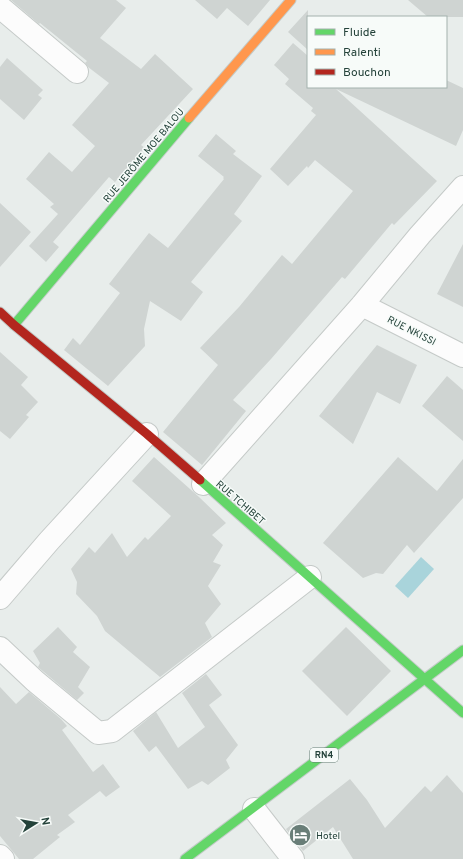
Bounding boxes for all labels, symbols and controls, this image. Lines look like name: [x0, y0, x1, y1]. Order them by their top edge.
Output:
legend: [307, 16, 447, 88]
text: Fluide: [343, 25, 376, 41]
text: Ralenti: [343, 45, 381, 61]
text: Bouchon: [343, 65, 391, 81]
street label: RUE JERÔME MOE BALOU: [101, 106, 188, 206]
street label: RUE NKISSI: [385, 314, 438, 349]
street label: RUE TCHIBET: [213, 478, 268, 528]
road number: RN4: [310, 748, 338, 762]
north arrow: [16, 803, 56, 843]
text: N: [37, 816, 52, 826]
hotel icon: Hotel: [287, 822, 313, 848]
place label: Hotel: [316, 830, 340, 843]

